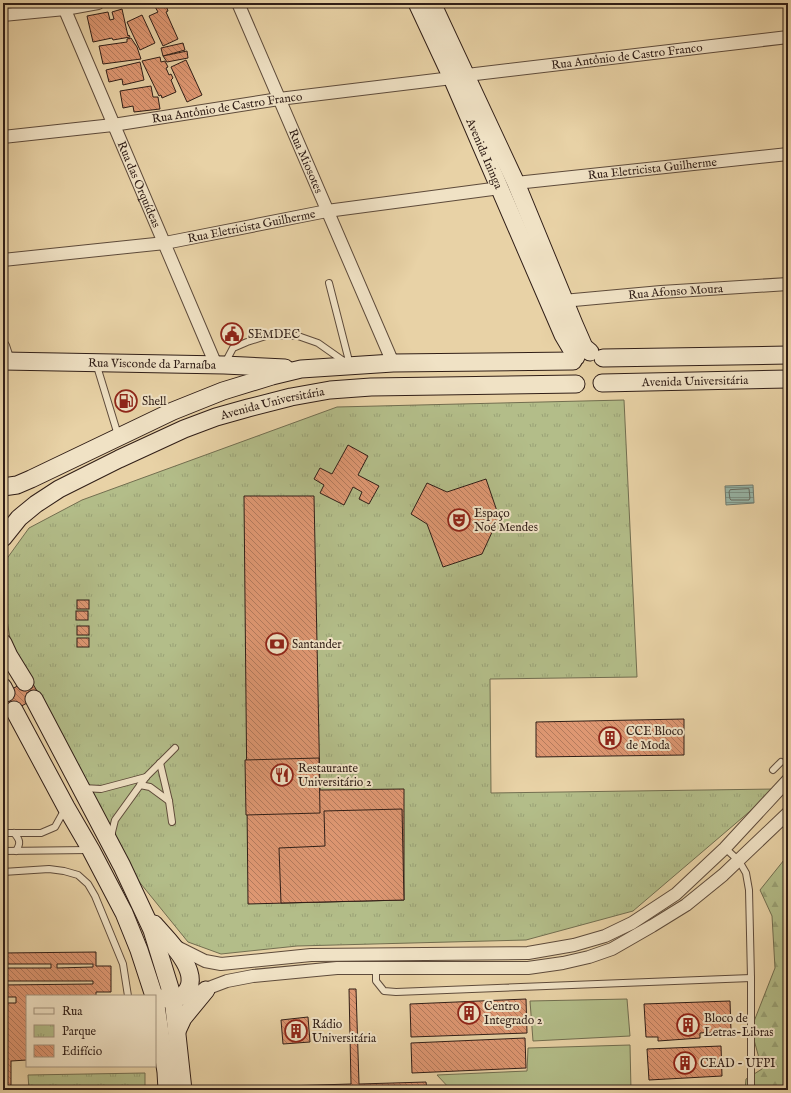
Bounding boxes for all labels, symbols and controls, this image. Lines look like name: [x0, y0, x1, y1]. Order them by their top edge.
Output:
street label: Rua Antônio de Castro Franco: [551, 40, 704, 73]
street label: Rua Antônio de Castro Franco: [151, 89, 304, 127]
street label: Avenida Ininga: [462, 115, 506, 192]
street label: Rua Miosotes: [285, 127, 326, 196]
street label: Rua das Orquídeas: [114, 139, 164, 230]
street label: Rua Eletricista Guilherme: [587, 155, 718, 183]
street label: Rua Eletricista Guilherme: [186, 206, 317, 246]
street label: Rua Afonso Moura: [628, 281, 724, 303]
public building icon: SEMDEC: [219, 321, 245, 347]
place label: SEMDEC: [248, 327, 301, 342]
street label: Rua Visconde da Parnaíba: [88, 356, 217, 373]
street label: Avenida Universitária: [641, 373, 749, 390]
street label: Avenida Universitária: [218, 384, 326, 424]
fuel station icon: Shell: [113, 388, 139, 414]
place label: Shell: [142, 394, 167, 409]
place label: Espaço Noé Mendes: [474, 506, 538, 535]
theatre icon: Espaço Noé Mendes: [446, 507, 472, 533]
bank icon: Santander: [264, 631, 290, 657]
place label: Santander: [292, 637, 342, 652]
place label: CCE Bloco de Moda: [626, 724, 684, 753]
building icon: CCE Bloco de Moda: [597, 725, 623, 751]
place label: Restaurante Universitário 2: [298, 761, 372, 790]
restaurant icon: Restaurante Universitário 2: [269, 762, 295, 788]
legend: [26, 995, 156, 1067]
place label: Centro Integrado 2: [484, 999, 543, 1028]
building icon: Centro Integrado 2: [456, 1000, 482, 1026]
text: Rua: [62, 1004, 83, 1019]
place label: Bloco de Letras-Libras: [704, 1011, 774, 1040]
building icon: Bloco de Letras-Libras: [675, 1012, 701, 1038]
place label: Rádio Universitária: [312, 1017, 377, 1046]
building icon: Rádio Universitária: [283, 1018, 309, 1044]
text: Parque: [62, 1024, 97, 1040]
text: Edifício: [62, 1044, 103, 1059]
building icon: CEAD - UFPI: [672, 1050, 698, 1076]
place label: CEAD - UFPI: [700, 1056, 775, 1071]

